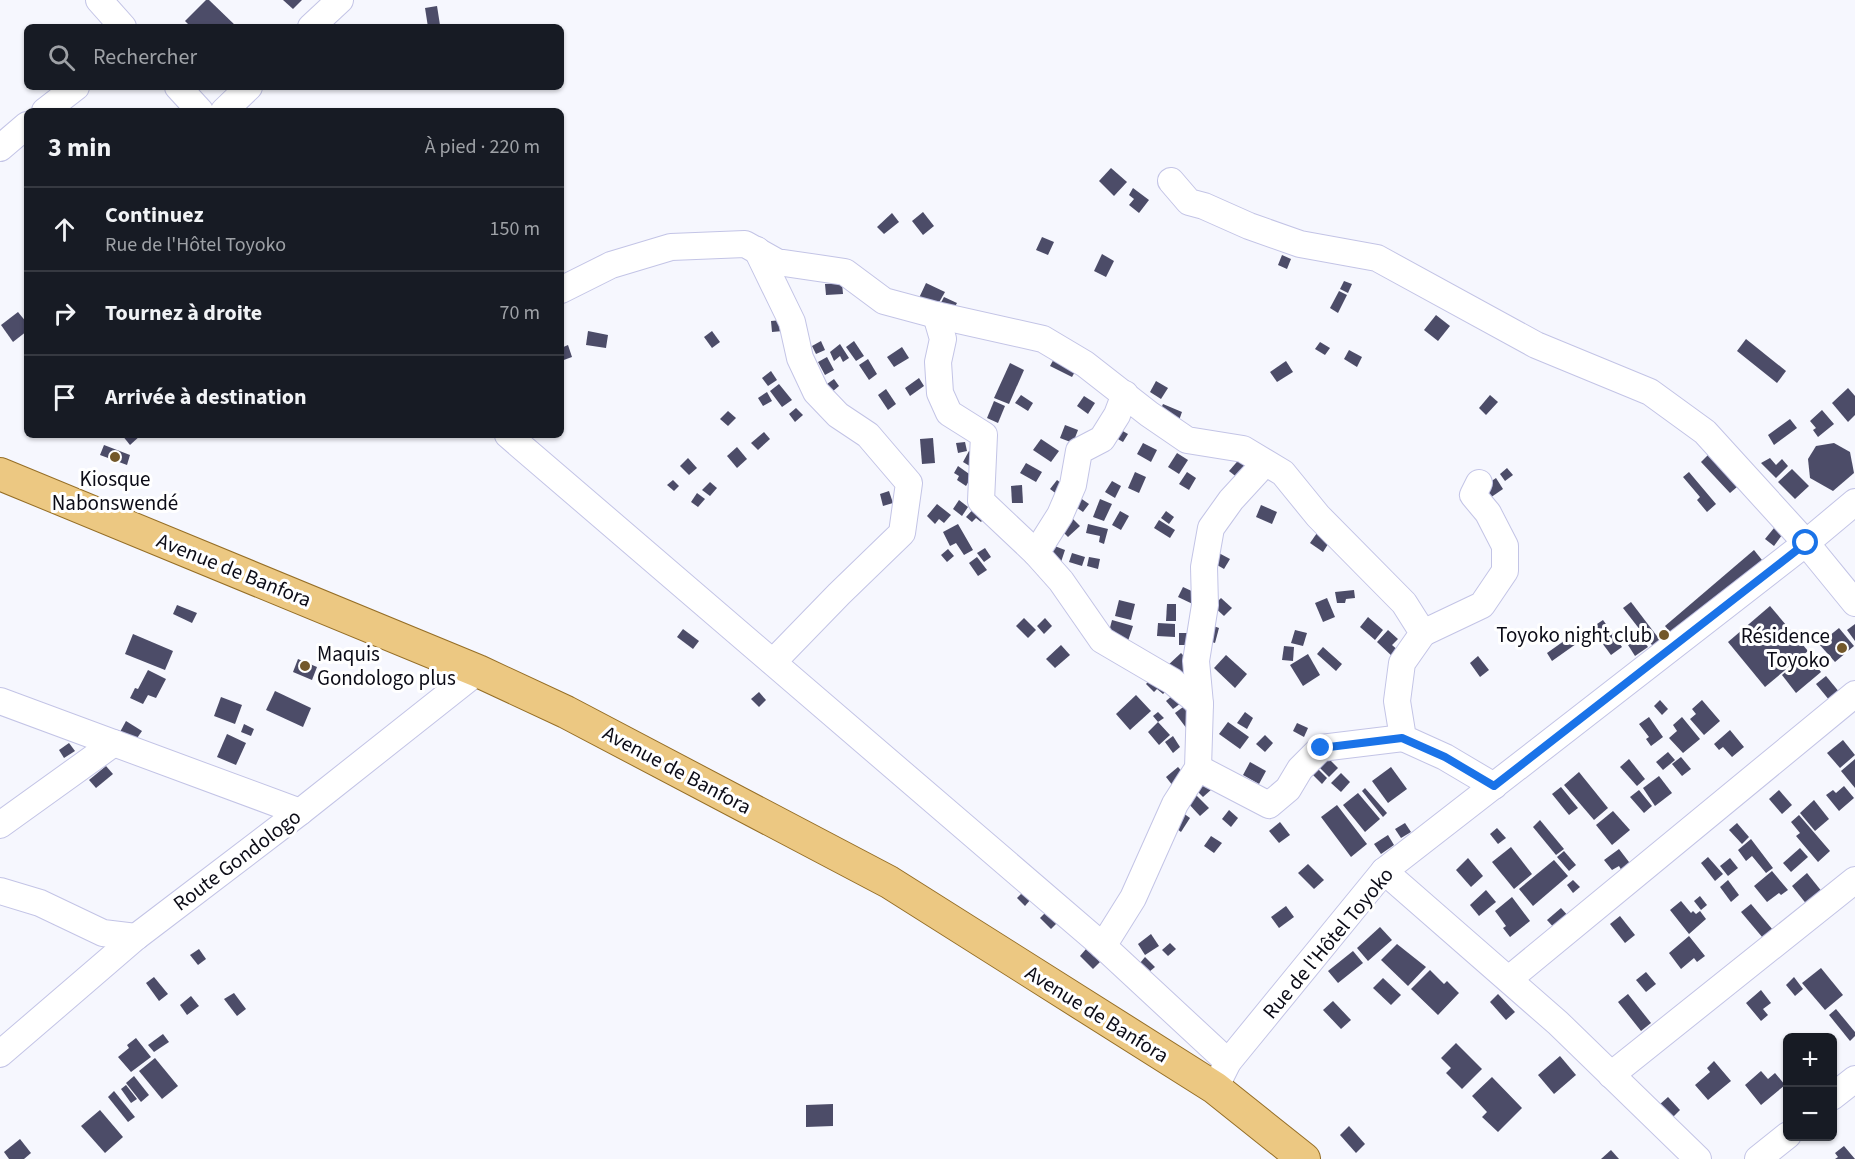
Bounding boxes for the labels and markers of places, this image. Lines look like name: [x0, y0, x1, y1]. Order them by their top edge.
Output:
marker: Kiosque Nabonswendé: [108, 450, 122, 464]
place label: Kiosque Nabonswendé: [52, 464, 178, 518]
place label: Toyoko night club: [1496, 620, 1652, 650]
place label: Résidence Toyoko: [1741, 621, 1830, 675]
marker: Toyoko night club: [1657, 628, 1671, 642]
place label: Maquis Gondologo plus: [317, 639, 456, 693]
marker: Résidence Toyoko: [1835, 641, 1849, 655]
marker: Maquis Gondologo plus: [298, 659, 312, 673]

